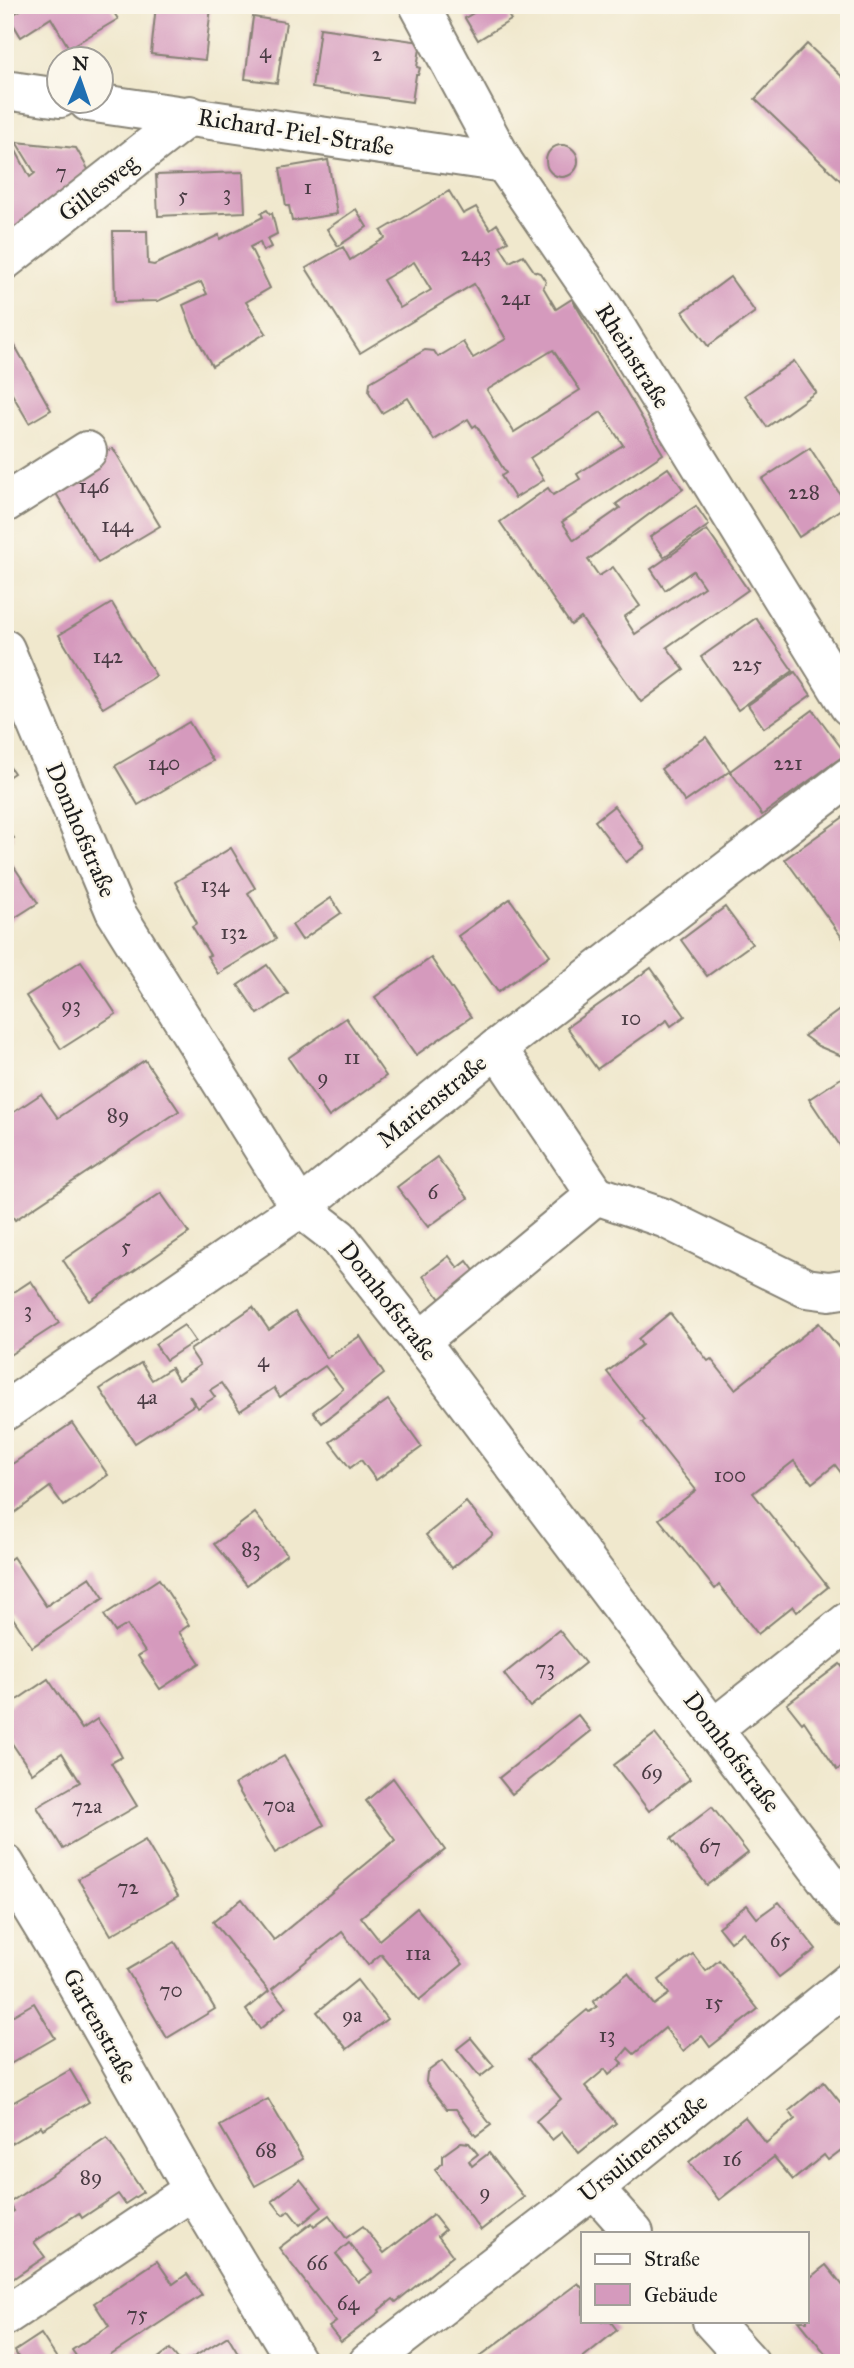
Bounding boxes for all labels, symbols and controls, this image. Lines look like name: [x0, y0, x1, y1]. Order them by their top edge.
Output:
house number: 4: [259, 38, 272, 64]
house number: 2: [372, 41, 383, 67]
north arrow: [46, 46, 116, 116]
text: N: [72, 52, 89, 75]
street label: Richard-Piel-Straße: [196, 102, 396, 162]
street label: Gillesweg: [52, 147, 144, 228]
house number: 7: [55, 159, 67, 185]
house number: 1: [304, 174, 312, 200]
house number: 3: [223, 180, 231, 206]
house number: 5: [178, 182, 188, 208]
house number: 243: [461, 241, 491, 267]
house number: 241: [501, 285, 531, 311]
street label: Rheinstraße: [589, 298, 677, 414]
house number: 146: [79, 473, 111, 499]
house number: 228: [788, 479, 820, 505]
house number: 144: [101, 512, 134, 538]
house number: 142: [93, 643, 124, 669]
house number: 225: [732, 651, 762, 677]
house number: 140: [148, 750, 180, 776]
house number: 221: [774, 750, 802, 776]
street label: Domhofstraße: [39, 758, 123, 902]
house number: 134: [201, 872, 230, 898]
house number: 132: [220, 919, 248, 945]
house number: 93: [61, 992, 81, 1018]
house number: 10: [621, 1005, 641, 1031]
house number: 11: [344, 1044, 360, 1070]
street label: Marienstraße: [371, 1048, 493, 1154]
house number: 9: [317, 1064, 329, 1090]
house number: 89: [107, 1102, 129, 1128]
house number: 6: [428, 1179, 440, 1205]
house number: 5: [121, 1233, 131, 1259]
street label: Domhofstraße: [332, 1235, 444, 1367]
house number: 3: [24, 1297, 32, 1323]
house number: 4: [257, 1347, 270, 1373]
house number: 4a: [137, 1384, 157, 1410]
house number: 100: [714, 1462, 746, 1488]
house number: 83: [241, 1536, 261, 1562]
house number: 73: [535, 1655, 555, 1681]
street label: Domhofstraße: [677, 1686, 787, 1818]
house number: 69: [641, 1759, 663, 1785]
house number: 70a: [263, 1792, 295, 1818]
house number: 72a: [72, 1793, 102, 1819]
house number: 67: [699, 1833, 721, 1859]
house number: 72: [117, 1874, 139, 1900]
house number: 65: [770, 1927, 791, 1953]
house number: 11a: [405, 1940, 431, 1966]
street label: Gartenstraße: [56, 1963, 144, 2089]
house number: 70: [159, 1977, 183, 2003]
house number: 15: [705, 1989, 723, 2015]
house number: 9a: [342, 2002, 362, 2028]
house number: 13: [599, 2022, 615, 2048]
street label: Ursulinenstraße: [573, 2087, 713, 2209]
house number: 68: [255, 2137, 277, 2163]
house number: 16: [722, 2146, 743, 2172]
house number: 89: [80, 2164, 102, 2190]
house number: 9: [479, 2179, 491, 2205]
legend: [581, 2232, 808, 2322]
text: Straße: [644, 2246, 700, 2272]
house number: 66: [306, 2250, 329, 2276]
text: Gebäude: [644, 2282, 718, 2308]
house number: 64: [337, 2290, 361, 2316]
house number: 75: [127, 2301, 148, 2327]

